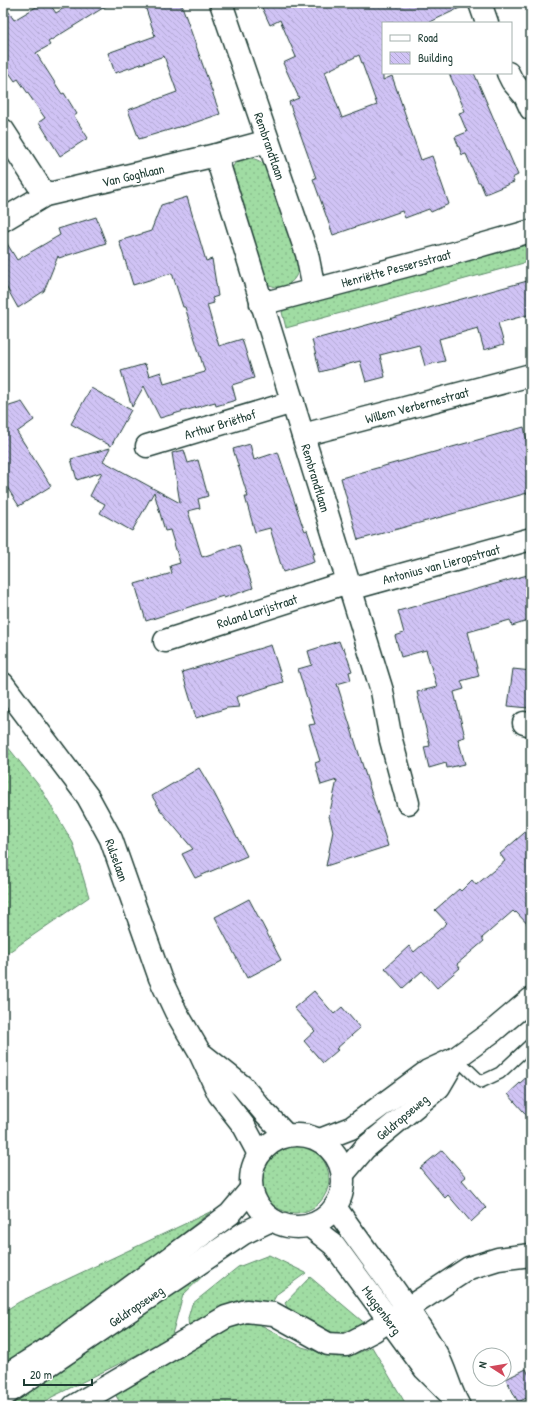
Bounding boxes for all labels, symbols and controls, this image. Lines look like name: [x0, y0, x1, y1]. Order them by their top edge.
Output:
legend: [382, 22, 512, 74]
text: Road: [418, 29, 438, 46]
text: Building: [418, 49, 453, 66]
street label: Rembrandtlaan: [250, 110, 290, 182]
street label: Van Goghlaan: [100, 159, 166, 191]
street label: Henriëtte Pessersstraat: [339, 245, 453, 291]
street label: Willem Verbernestraat: [363, 382, 471, 428]
street label: Arthur Briëthof: [182, 404, 258, 443]
street label: Rembrandtlaan: [297, 442, 335, 514]
street label: Antonius van Lieropstraat: [380, 540, 502, 588]
street label: Roland Larijstraat: [214, 589, 300, 632]
street label: Rulselaan: [101, 836, 133, 884]
street label: Geldropseweg: [372, 1090, 432, 1144]
street label: Geldropseweg: [105, 1281, 167, 1331]
street label: Muggenberg: [358, 1282, 406, 1338]
north arrow: [472, 1347, 512, 1387]
text: N: [475, 1360, 490, 1369]
scale bar: [24, 1361, 92, 1387]
text: 20 m: [30, 1366, 52, 1383]

